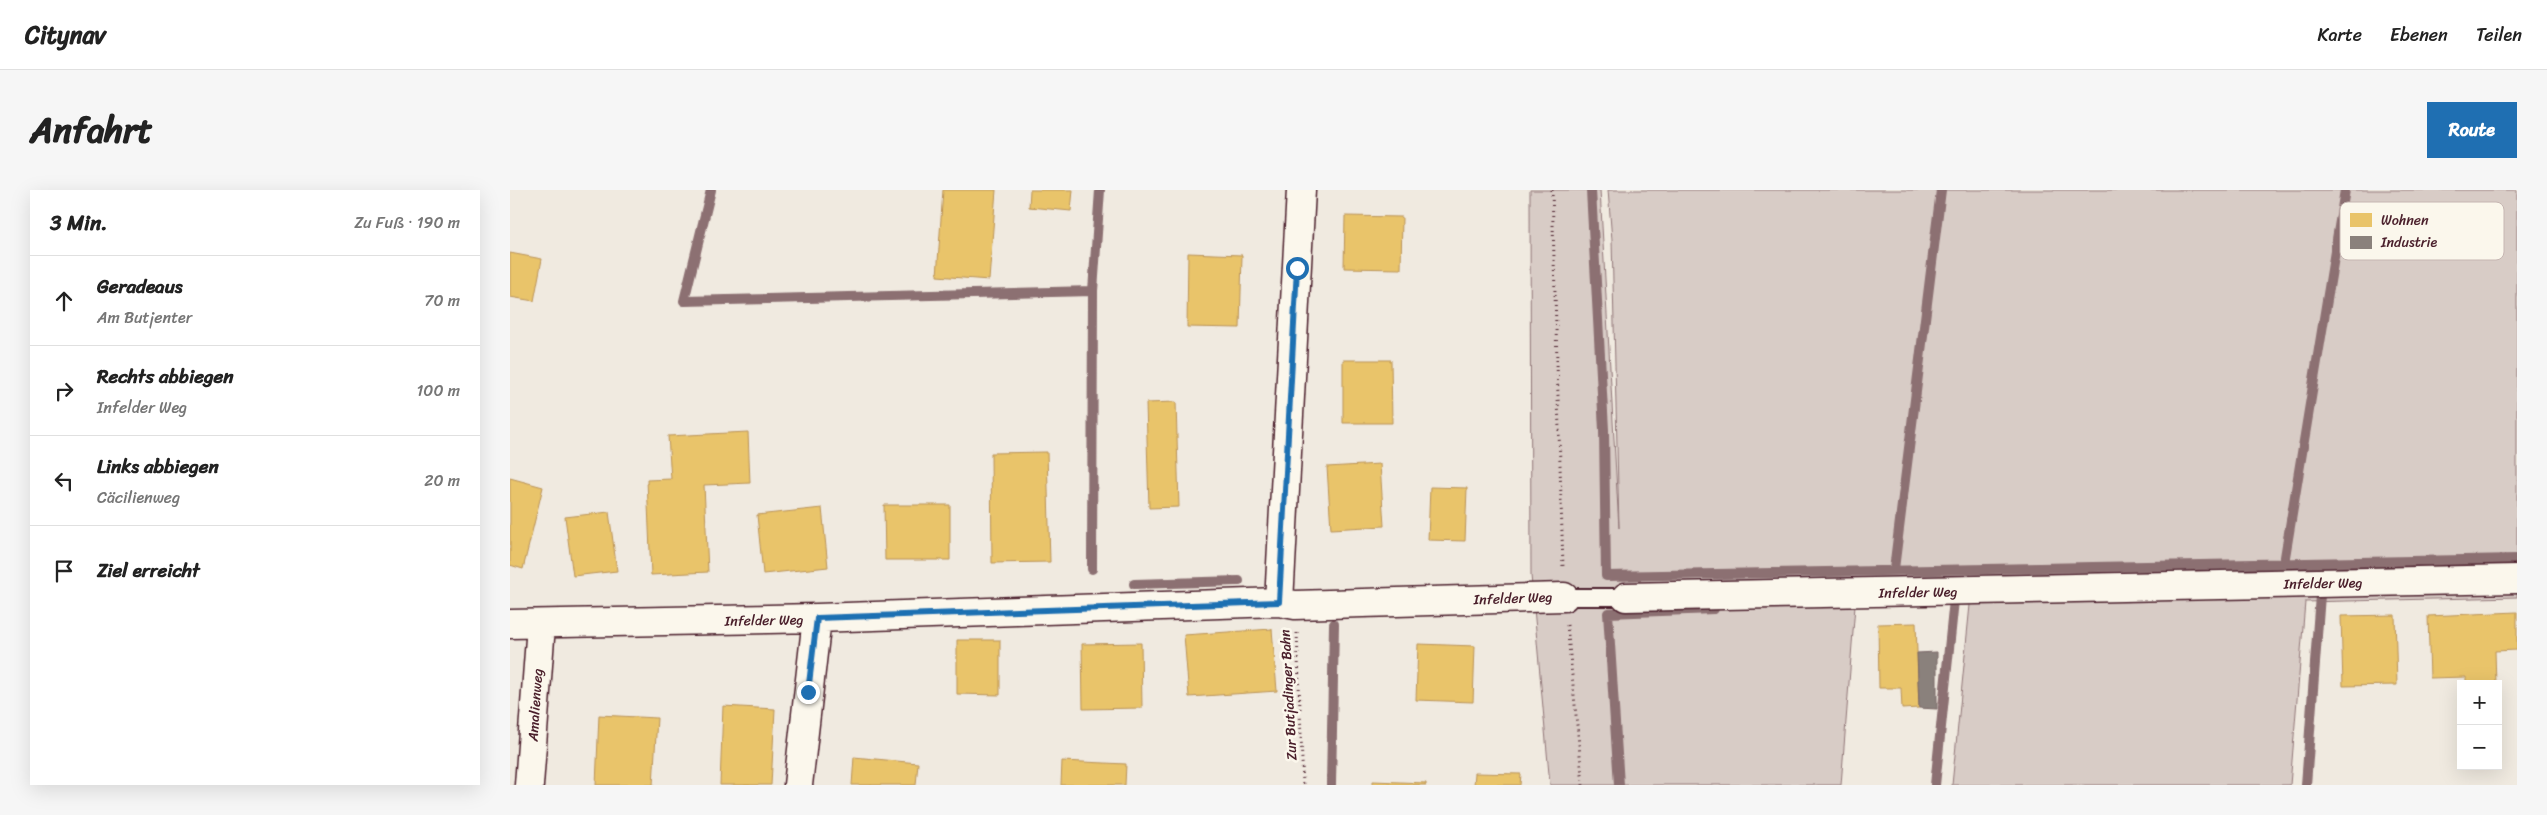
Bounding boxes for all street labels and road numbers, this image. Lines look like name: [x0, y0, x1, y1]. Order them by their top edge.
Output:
street label: Infelder Weg: [2282, 570, 2363, 597]
street label: Infelder Weg: [1877, 579, 1958, 606]
street label: Infelder Weg: [1472, 585, 1553, 612]
street label: Infelder Weg: [723, 607, 804, 634]
street label: Zur Butjadinger Bahn: [1273, 628, 1304, 761]
street label: Amalienweg: [520, 668, 551, 743]

